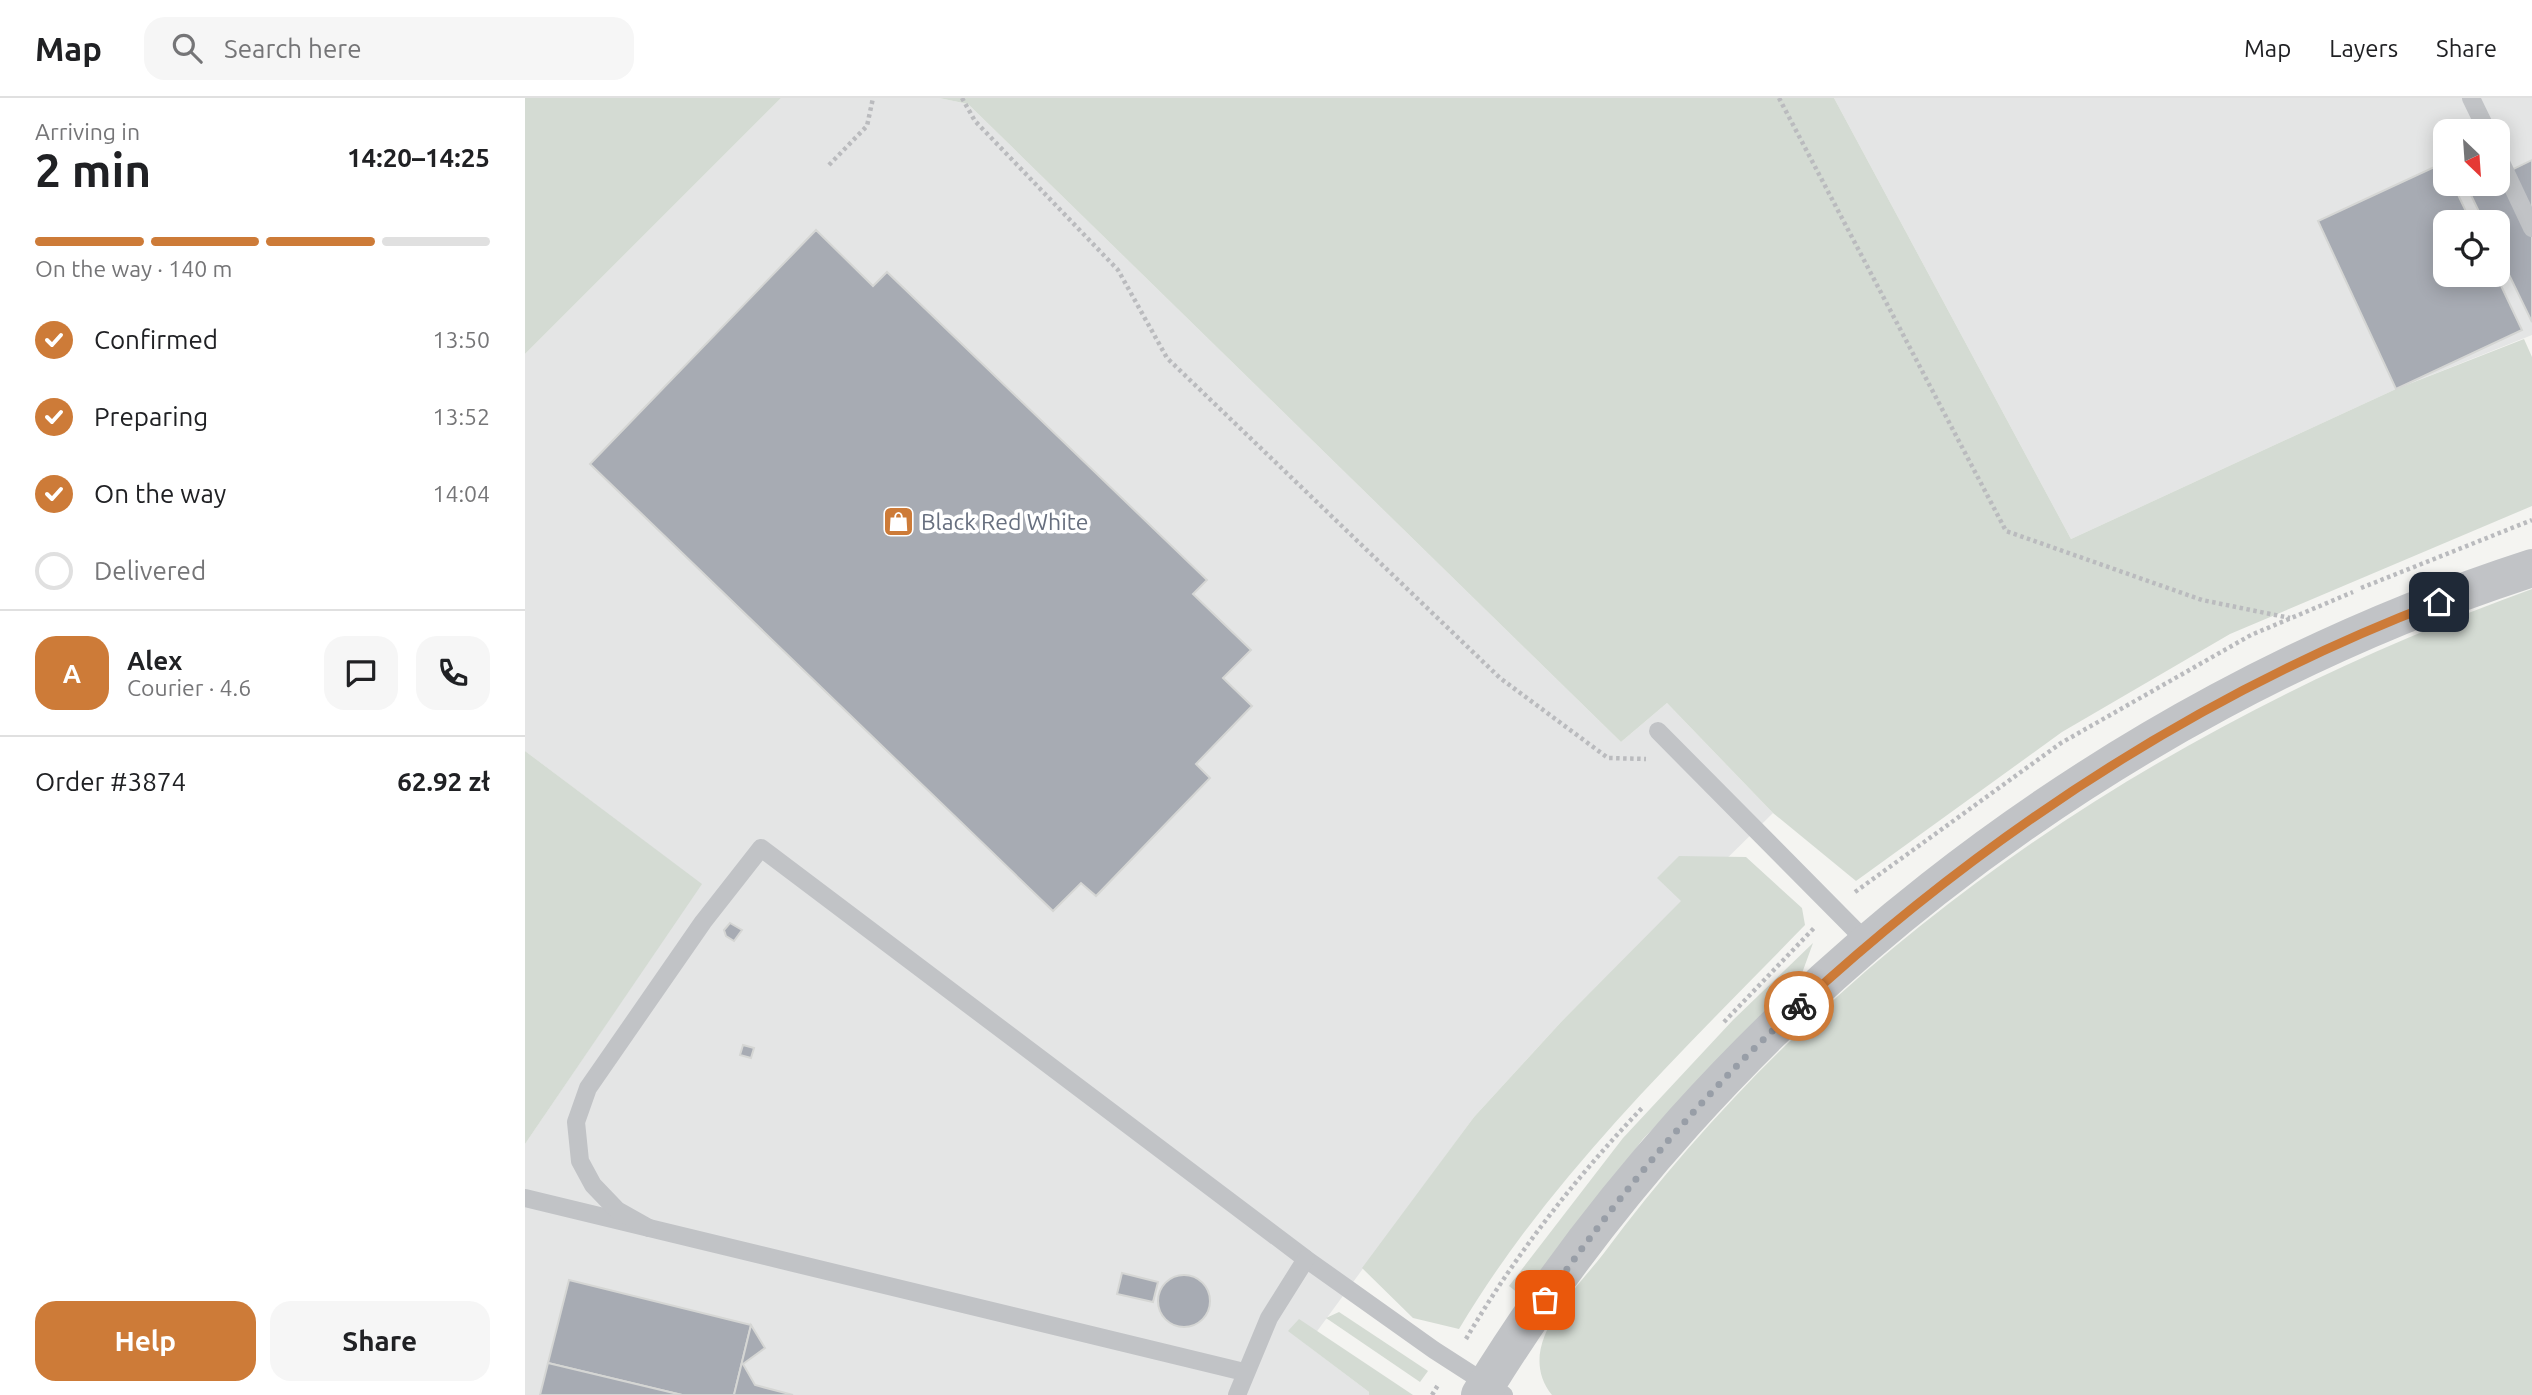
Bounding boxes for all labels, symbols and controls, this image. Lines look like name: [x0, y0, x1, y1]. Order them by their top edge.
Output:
search box: [144, 17, 634, 80]
icon: search: [168, 29, 206, 67]
text: Map: [35, 30, 102, 67]
text: Search here: [224, 34, 362, 63]
text: Map: [2244, 35, 2291, 62]
text: Layers: [2329, 35, 2398, 62]
text: Share: [2436, 35, 2497, 62]
text: Arriving in: [35, 119, 140, 144]
north arrow: [2433, 119, 2509, 196]
map controls: [2433, 119, 2510, 287]
text: 14:20–14:25: [347, 143, 490, 172]
text: 2 min: [35, 144, 151, 196]
button: locate: [2433, 210, 2510, 287]
text: On the way · 140 m: [35, 256, 232, 281]
icon: check: [35, 321, 73, 359]
text: Confirmed: [94, 325, 218, 354]
text: 13:50: [432, 327, 490, 352]
icon: check: [35, 398, 73, 436]
text: Preparing: [94, 402, 208, 431]
text: 13:52: [432, 404, 490, 429]
icon: check: [35, 475, 73, 513]
text: On the way: [94, 479, 226, 508]
text: 14:04: [432, 481, 490, 506]
shop icon: Black Red White: [881, 505, 915, 539]
place label: Black Red White: [921, 509, 1088, 534]
text: Delivered: [94, 556, 206, 585]
pin: [2409, 572, 2469, 632]
icon: home: [2420, 583, 2458, 621]
button: chat: [324, 636, 398, 710]
button: phone: [416, 636, 490, 710]
text: Alex: [127, 646, 182, 675]
text: A: [63, 659, 81, 688]
text: Courier · 4.6: [127, 675, 251, 700]
text: Order #3874: [35, 767, 186, 796]
text: 62.92 zł: [397, 767, 490, 796]
courier: [1764, 971, 1834, 1041]
icon: bike: [1780, 987, 1818, 1025]
pin: [1515, 1270, 1575, 1330]
icon: bag: [1526, 1281, 1564, 1319]
button: Help: [35, 1301, 256, 1381]
button: Share: [270, 1301, 490, 1381]

